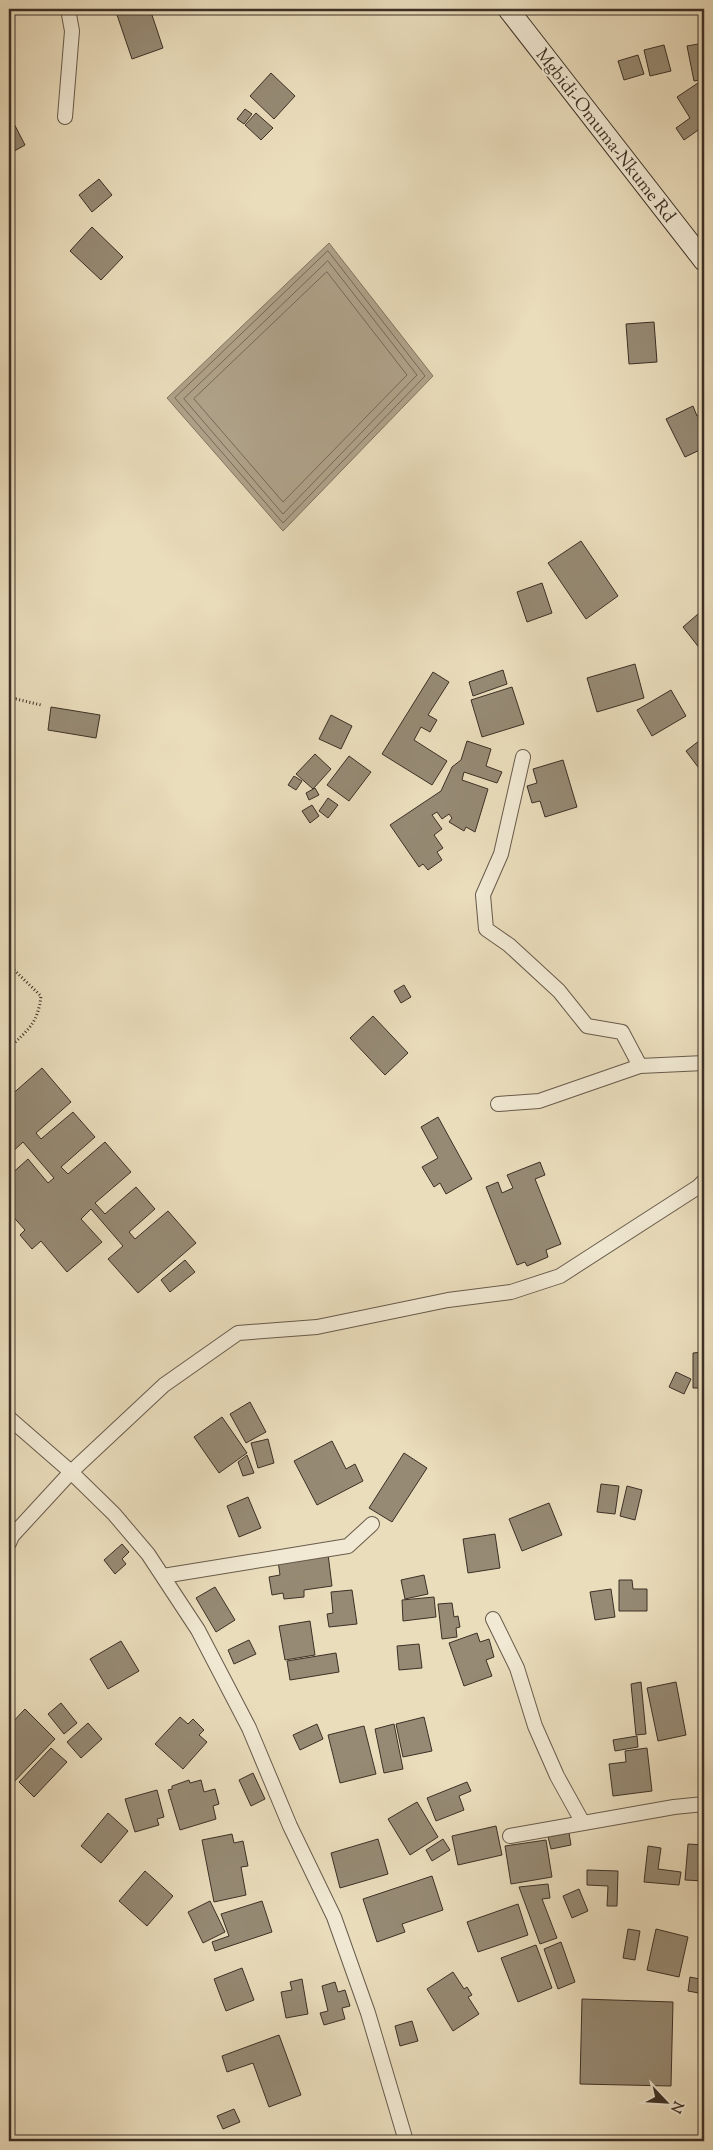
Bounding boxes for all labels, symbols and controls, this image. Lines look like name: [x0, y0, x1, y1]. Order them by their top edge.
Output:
street label: Mgbidi-Omuma-Nkume Rd: [528, 44, 681, 229]
north arrow: [640, 2078, 690, 2128]
text: N: [665, 2097, 687, 2116]

